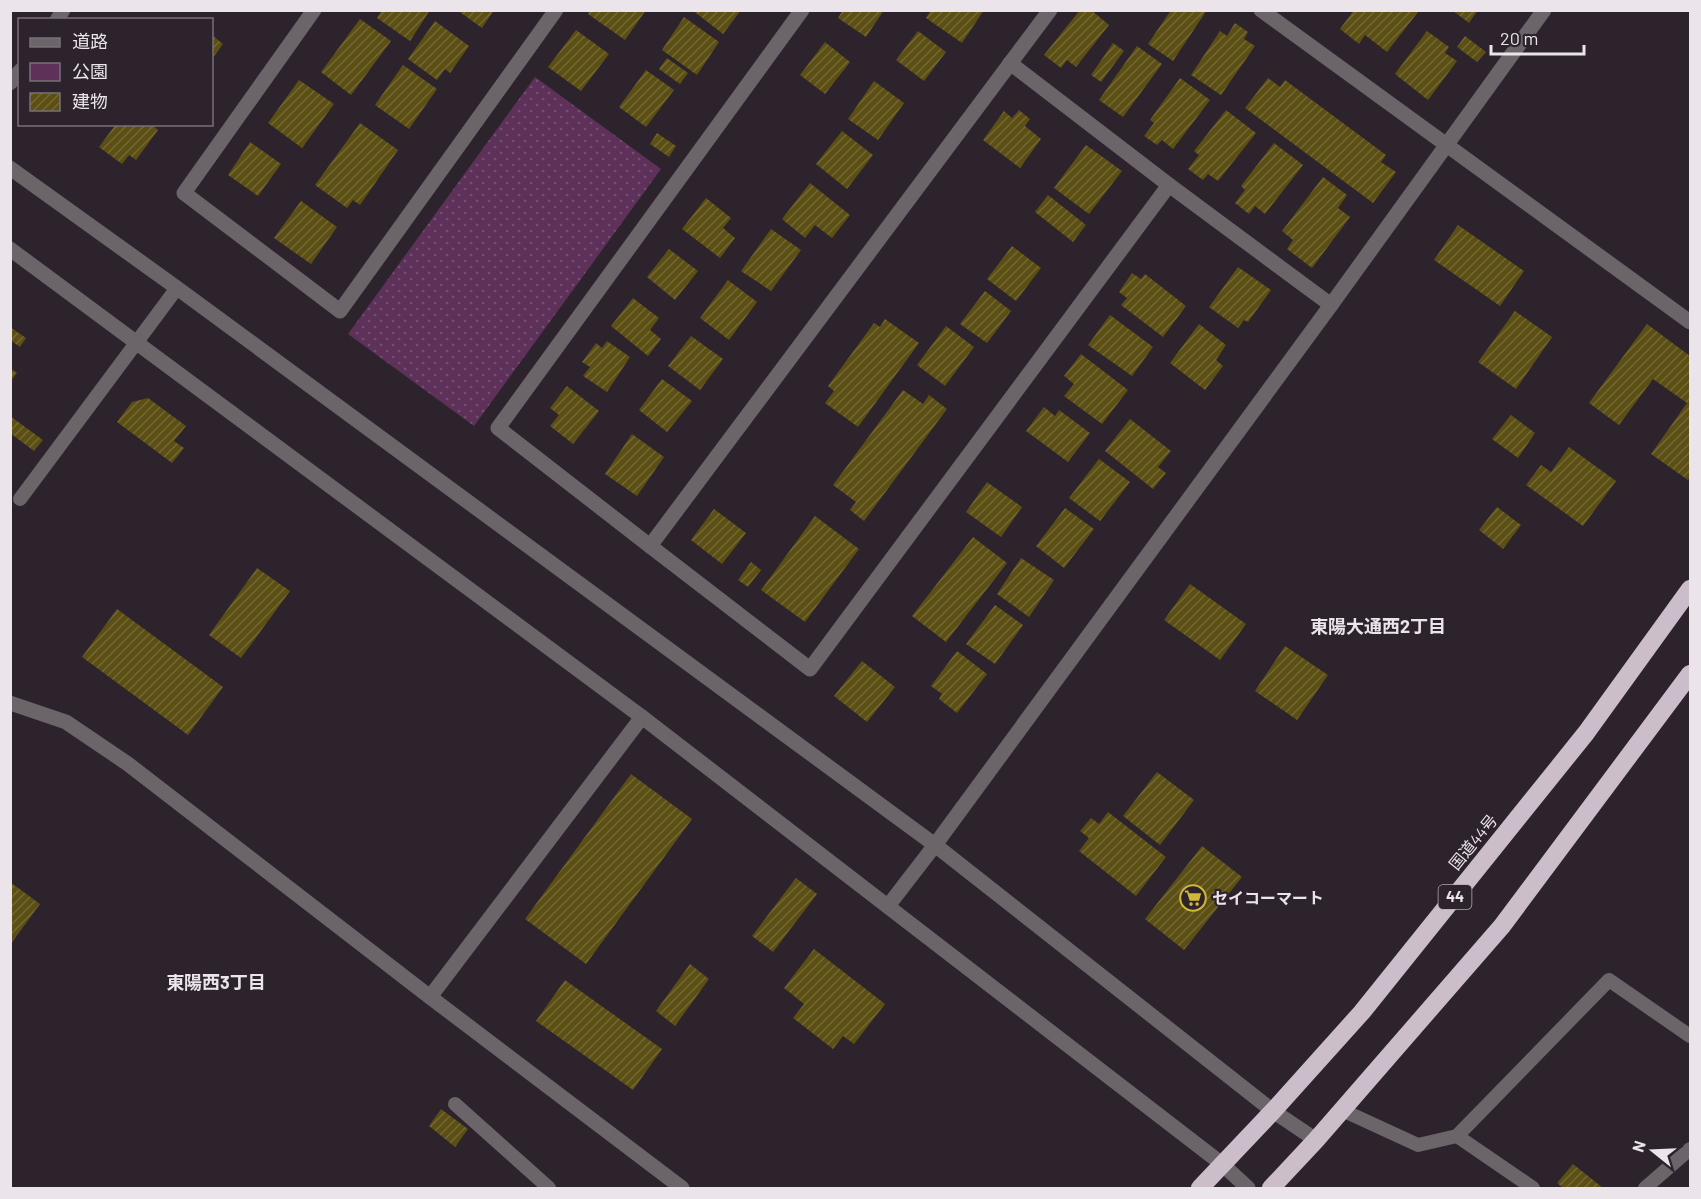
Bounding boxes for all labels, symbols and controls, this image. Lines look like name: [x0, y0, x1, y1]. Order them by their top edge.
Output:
legend: [18, 18, 213, 126]
scale bar: [1491, 18, 1584, 56]
text: 20 m: [1500, 27, 1538, 49]
text: 道路: [72, 30, 108, 52]
text: 公園: [72, 60, 108, 82]
text: 建物: [72, 90, 108, 112]
district label: 東陽大通西2丁目: [1310, 615, 1446, 637]
street label: 国道44号: [1445, 810, 1501, 873]
supermarket icon: セイコーマート: [1178, 883, 1208, 913]
road number: 44: [1438, 885, 1472, 909]
place label: セイコーマート: [1212, 888, 1324, 907]
district label: 東陽西3丁目: [166, 971, 266, 993]
north arrow: [1623, 1121, 1683, 1181]
text: N: [1628, 1138, 1649, 1154]

